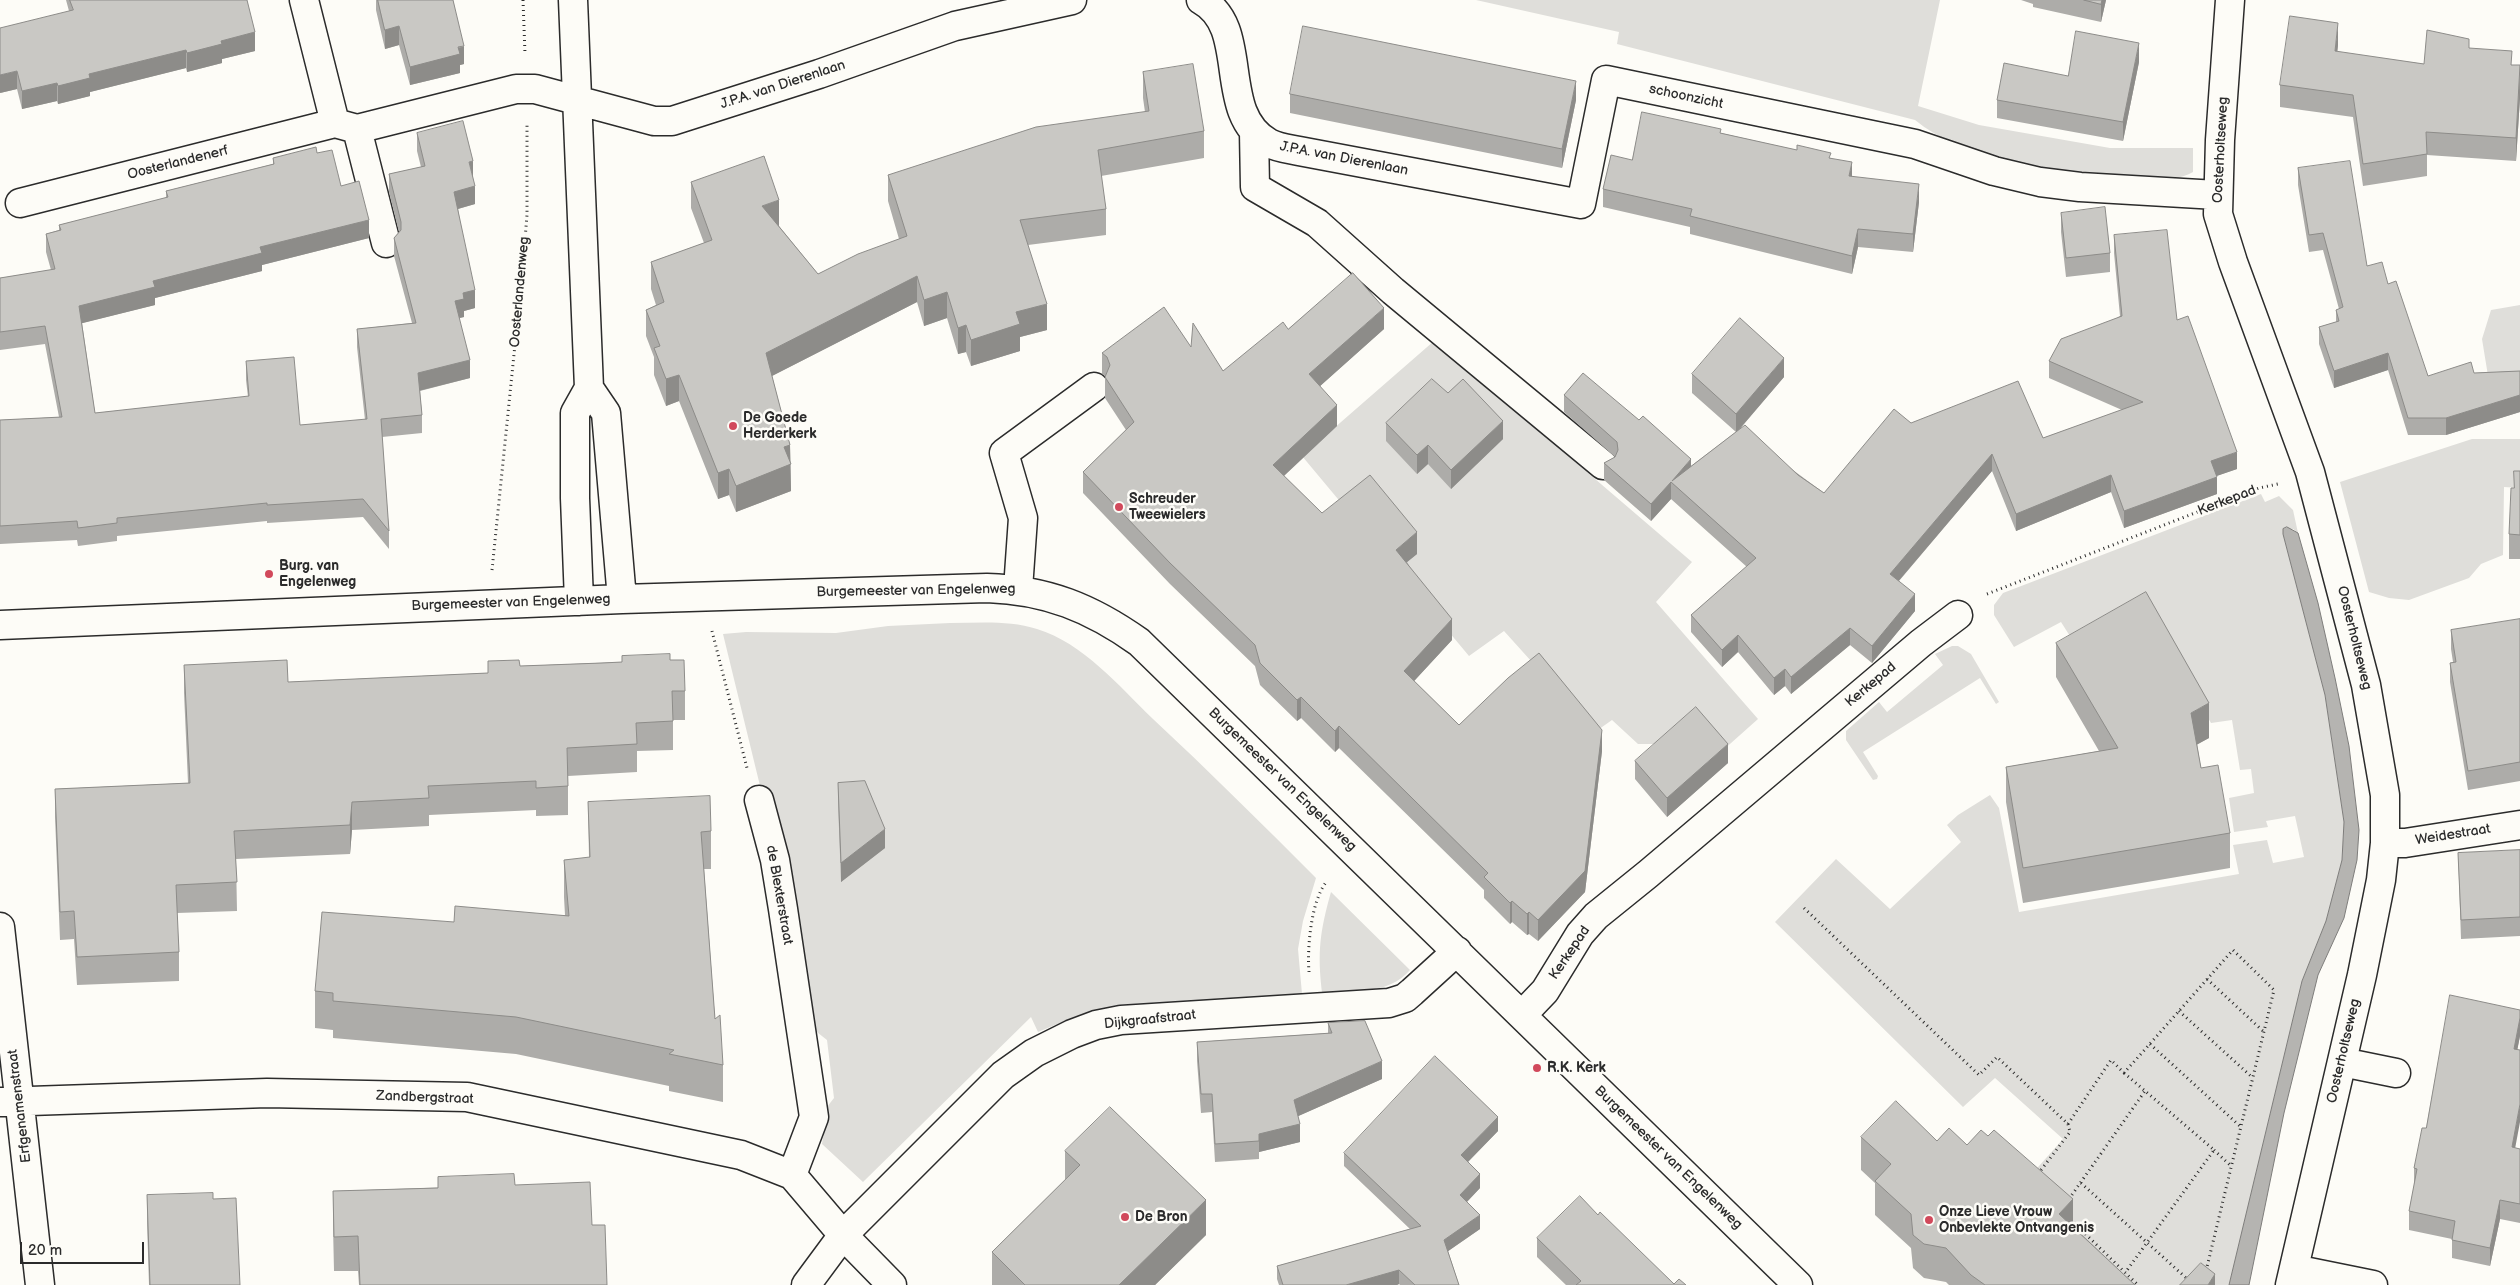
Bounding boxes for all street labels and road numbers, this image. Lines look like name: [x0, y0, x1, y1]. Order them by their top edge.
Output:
street label: J.P.A. van Dierenlaan: [718, 57, 848, 113]
street label: schoonzicht: [1647, 81, 1725, 113]
street label: Oosterholtseweg: [2210, 96, 2232, 204]
street label: J.P.A. van Dierenlaan: [1278, 138, 1410, 180]
street label: Oosterlandenerf: [126, 142, 230, 184]
street label: Oosterlandenweg: [507, 236, 533, 348]
street label: Kerkepad: [2195, 482, 2259, 520]
street label: Burgemeester van Engelenweg: [816, 581, 1016, 601]
street label: Oosterholtseweg: [2333, 584, 2375, 692]
street label: Burgemeester van Engelenweg: [411, 591, 611, 615]
street label: Kerkepad: [1842, 659, 1900, 711]
street label: Burgemeester van Engelenweg: [1205, 705, 1359, 855]
street label: Weidestraat: [2414, 821, 2492, 849]
street label: de Blexterstraat: [762, 844, 796, 946]
street label: Kerkepad: [1546, 923, 1594, 983]
street label: Oosterholtseweg: [2324, 997, 2364, 1105]
street label: Dijkgraafstraat: [1103, 1007, 1197, 1033]
street label: Erfgenamenstraat: [5, 1048, 35, 1164]
street label: Burgemeester van Engelenweg: [1591, 1083, 1745, 1233]
street label: Zandbergstraat: [376, 1088, 474, 1108]

